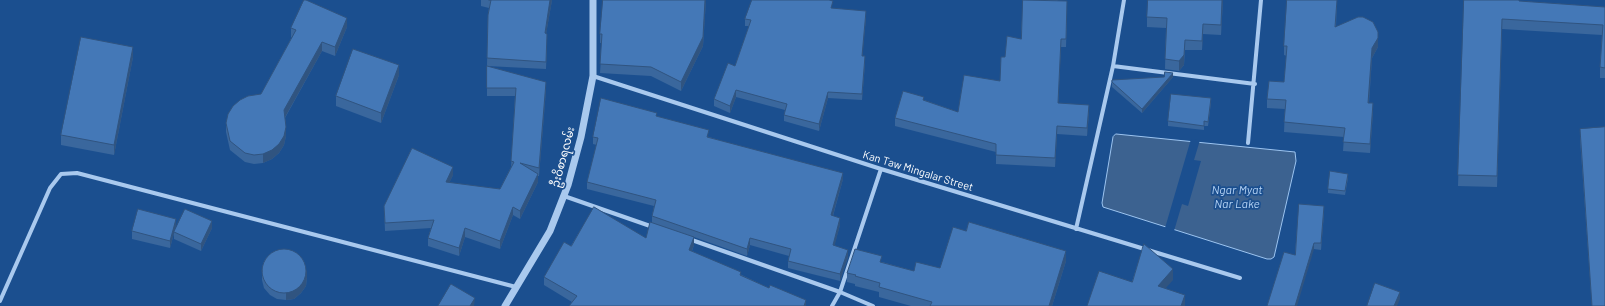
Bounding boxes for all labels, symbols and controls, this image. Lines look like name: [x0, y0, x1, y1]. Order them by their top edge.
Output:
street label: ဦးဝိစာရလမ်း: [549, 125, 577, 189]
street label: Kan Taw Mingalar Street: [861, 148, 975, 194]
water label: Ngar Myat Nar Lake: [1211, 183, 1263, 211]

